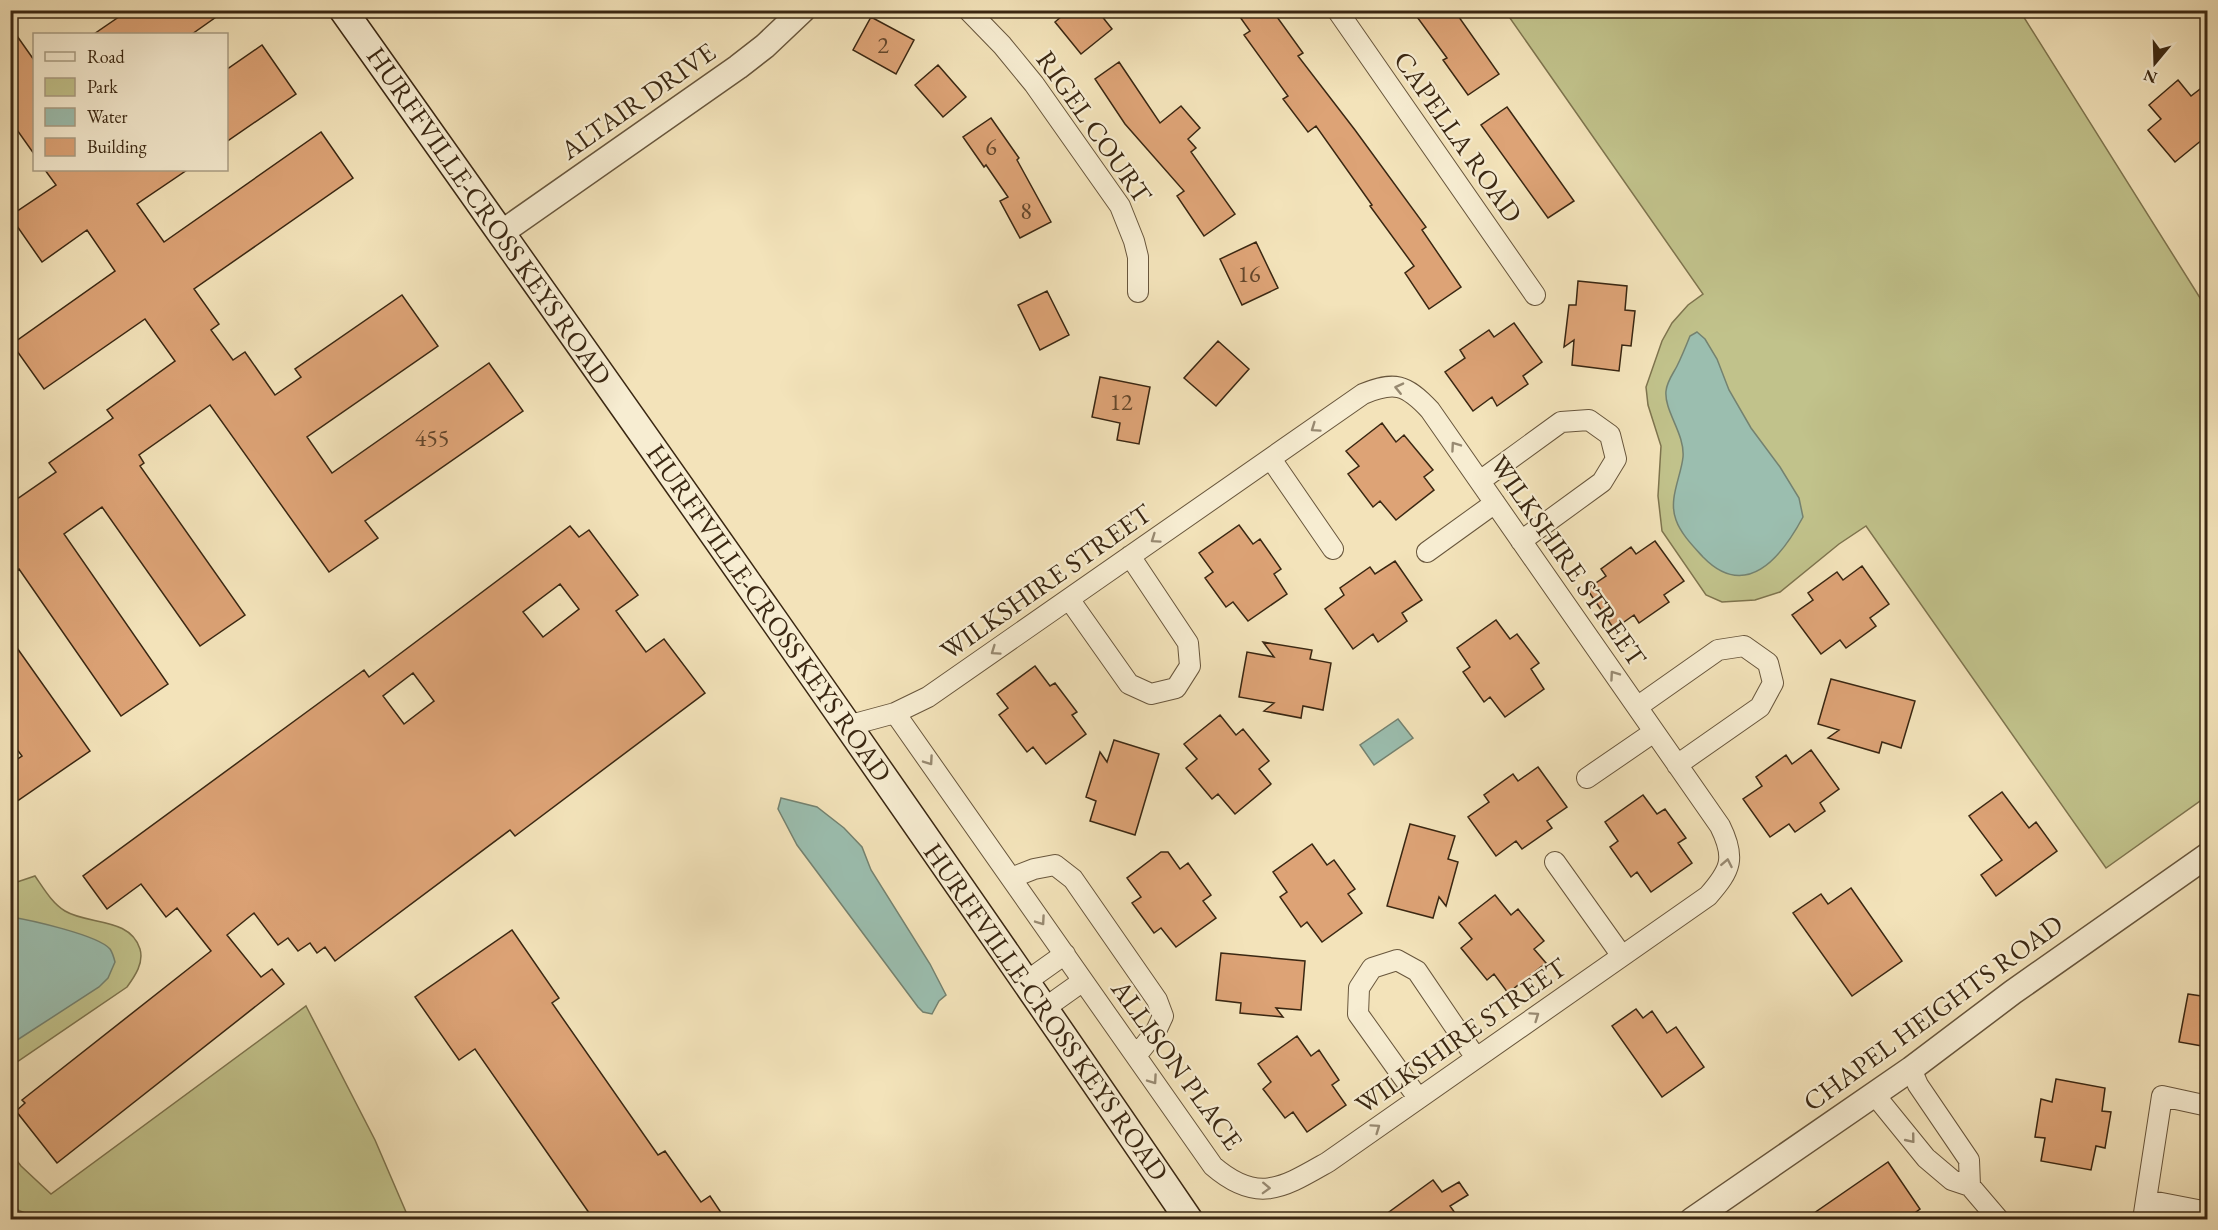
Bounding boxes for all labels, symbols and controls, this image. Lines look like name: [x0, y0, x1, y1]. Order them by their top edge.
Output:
house number: 2: [877, 29, 889, 60]
legend: [33, 33, 228, 171]
north arrow: [2125, 33, 2185, 93]
street label: ALTAIR DRIVE: [552, 34, 722, 168]
street label: HURFFVILLE-CROSS KEYS ROAD: [359, 40, 620, 392]
street label: RIGEL COURT: [1029, 43, 1161, 211]
street label: CAPELLA ROAD: [1386, 44, 1531, 229]
text: Road: [87, 45, 126, 68]
text: N: [2141, 65, 2160, 89]
text: Park: [87, 75, 118, 98]
text: Water: [87, 105, 128, 128]
house number: 6: [985, 131, 997, 162]
text: Building: [87, 135, 147, 158]
house number: 8: [1020, 195, 1032, 226]
house number: 16: [1237, 258, 1261, 289]
one-way arrow: [1394, 383, 1404, 396]
house number: 12: [1109, 386, 1133, 417]
one-way arrow: [1310, 421, 1321, 432]
house number: 455: [415, 422, 449, 453]
street label: HURFFVILLE-CROSS KEYS ROAD: [639, 437, 900, 789]
one-way arrow: [1451, 442, 1462, 453]
street label: WILKSHIRE STREET: [1482, 448, 1655, 674]
street label: WILKSHIRE STREET: [933, 495, 1159, 668]
one-way arrow: [1150, 532, 1161, 543]
one-way arrow: [990, 644, 1001, 655]
one-way arrow: [1610, 671, 1621, 682]
one-way arrow: [922, 755, 933, 766]
street label: HURFFVILLE-CROSS KEYS ROAD: [916, 836, 1177, 1188]
one-way arrow: [1720, 858, 1733, 868]
street label: CHAPEL HEIGHTS ROAD: [1796, 906, 2070, 1119]
one-way arrow: [1034, 914, 1045, 925]
street label: WILKSHIRE STREET: [1348, 949, 1574, 1122]
street label: ALLISON PLACE: [1103, 972, 1251, 1157]
one-way arrow: [1529, 1012, 1540, 1023]
one-way arrow: [1146, 1074, 1157, 1085]
one-way arrow: [1369, 1124, 1380, 1135]
one-way arrow: [1904, 1132, 1915, 1143]
one-way arrow: [1261, 1181, 1270, 1194]

